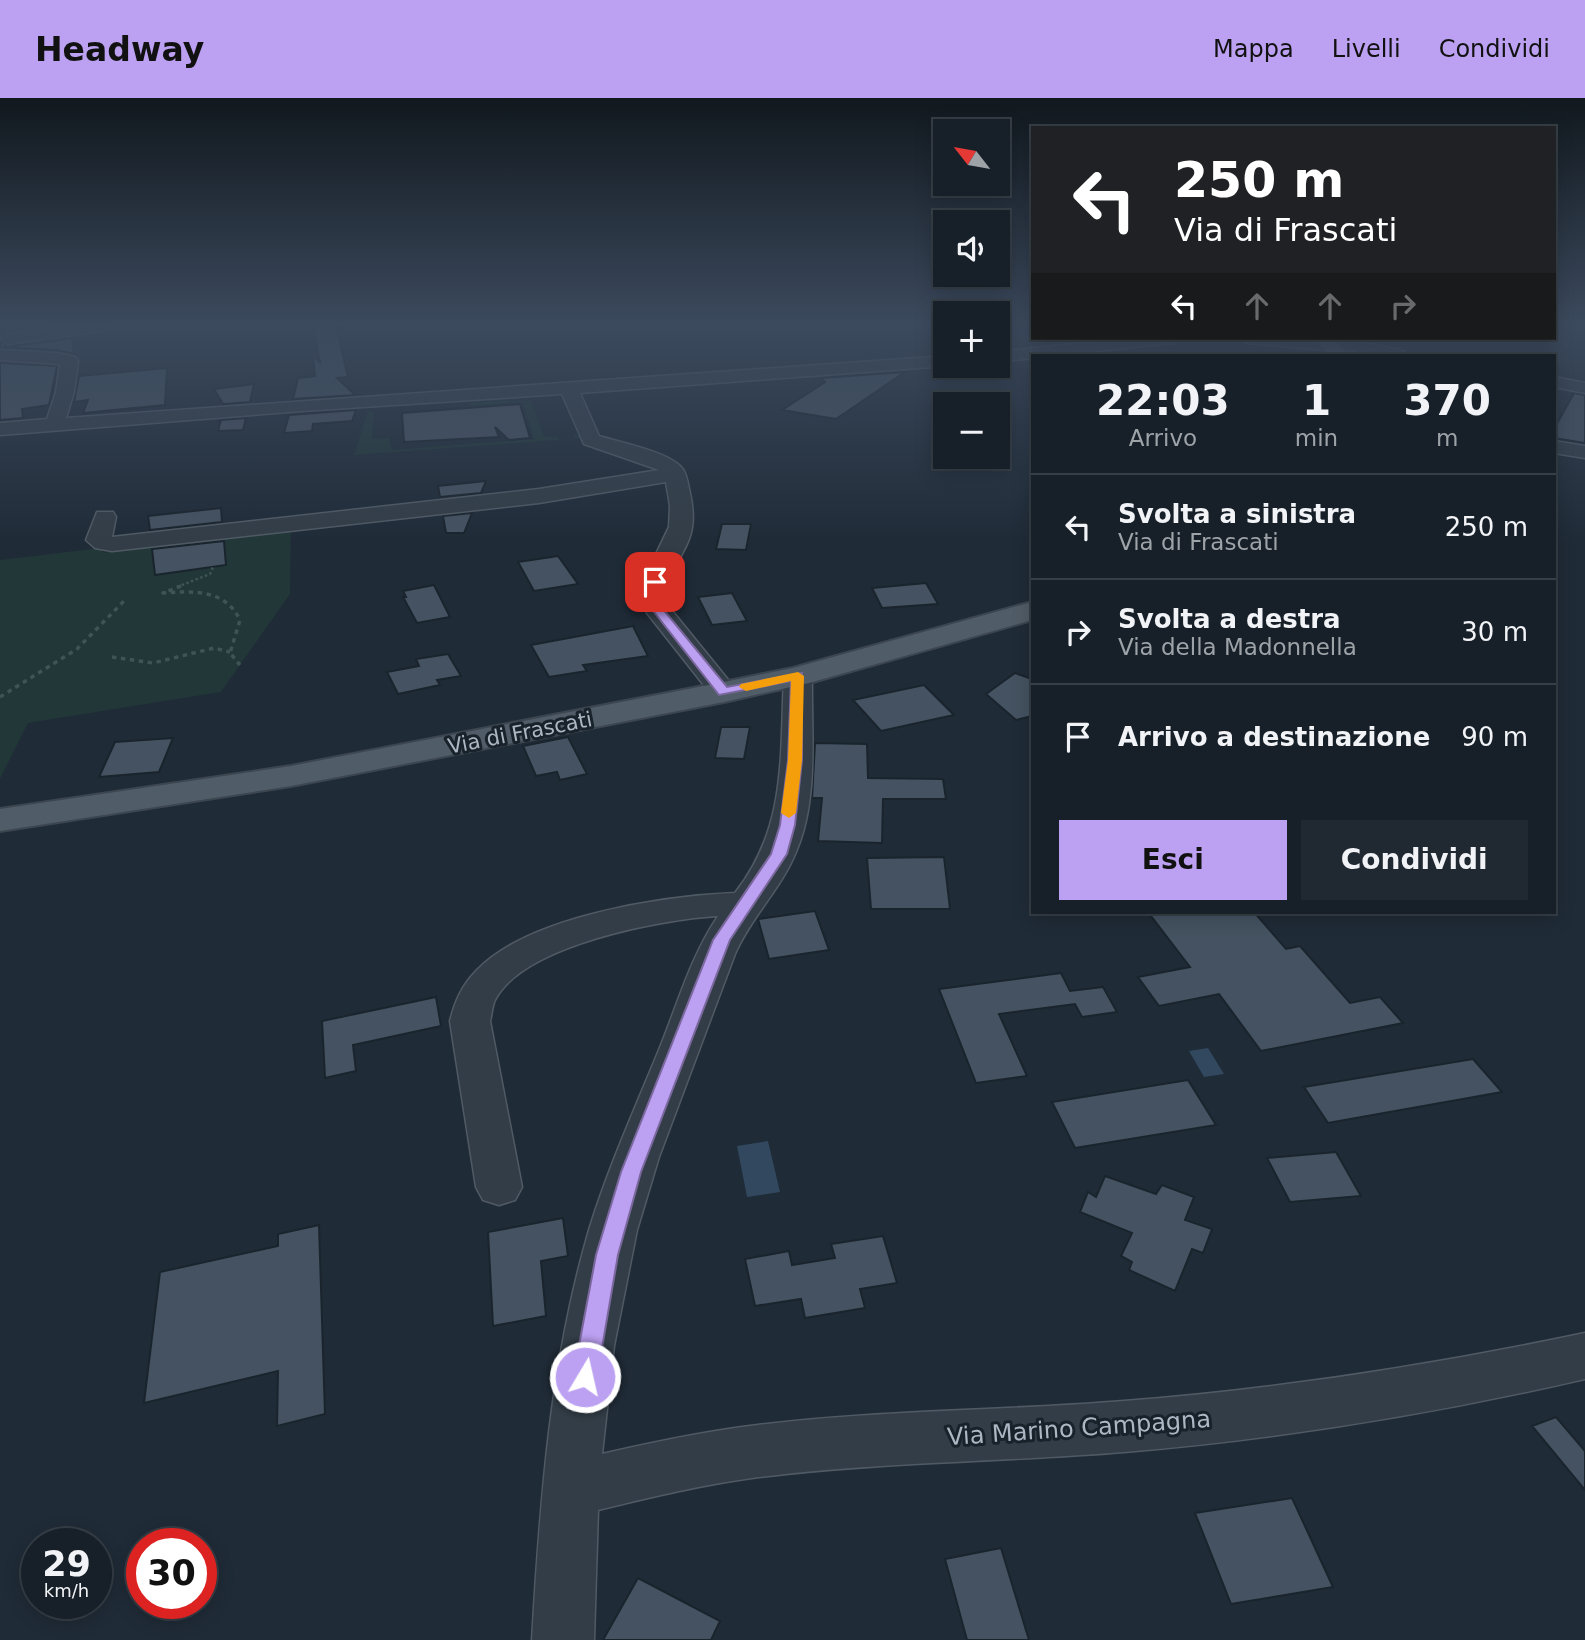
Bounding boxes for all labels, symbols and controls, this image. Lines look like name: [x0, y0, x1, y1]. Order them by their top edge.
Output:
text: Headway: [35, 30, 204, 69]
text: Mappa: [1213, 35, 1294, 63]
text: Livelli: [1332, 35, 1401, 63]
text: Condividi: [1439, 35, 1550, 63]
north arrow: [933, 119, 1010, 196]
map controls: [933, 119, 1010, 469]
text: 250 m: [1174, 152, 1344, 209]
icon: left: [1059, 154, 1150, 245]
button: sound: [933, 210, 1010, 287]
text: Via di Frascati: [1174, 211, 1397, 249]
icon: left: [1165, 287, 1203, 325]
icon: ahead: [1238, 287, 1276, 325]
icon: ahead: [1311, 287, 1349, 325]
icon: right: [1384, 287, 1422, 325]
button: +: [933, 301, 1010, 378]
text: 22:03: [1096, 376, 1230, 425]
text: 1: [1302, 376, 1331, 425]
text: 370: [1403, 376, 1491, 425]
button: −: [933, 392, 1010, 469]
text: Arrivo: [1129, 425, 1197, 451]
text: min: [1295, 425, 1338, 451]
text: m: [1436, 425, 1458, 451]
text: Svolta a sinistra: [1118, 499, 1356, 529]
icon: left: [1059, 508, 1097, 546]
text: 250 m: [1445, 512, 1528, 542]
text: Via di Frascati: [1118, 529, 1279, 555]
pin: [625, 552, 685, 612]
icon: arrive: [636, 563, 674, 601]
text: Svolta a destra: [1118, 604, 1341, 634]
icon: right: [1059, 613, 1097, 651]
text: 30 m: [1461, 617, 1528, 647]
text: Via della Madonnella: [1118, 634, 1357, 660]
street label: Via di Frascati: [446, 707, 594, 759]
icon: arrive: [1059, 718, 1097, 756]
text: Arrivo a destinazione: [1118, 722, 1430, 752]
text: 90 m: [1461, 722, 1528, 752]
button: Esci: [1059, 820, 1287, 900]
button: Condividi: [1301, 820, 1528, 900]
position arrow: [548, 1340, 622, 1414]
street label: Via Marino Campagna: [946, 1405, 1212, 1451]
speed limit sign: 30: [126, 1528, 217, 1619]
text: 29: [42, 1544, 91, 1584]
text: km/h: [44, 1580, 89, 1601]

